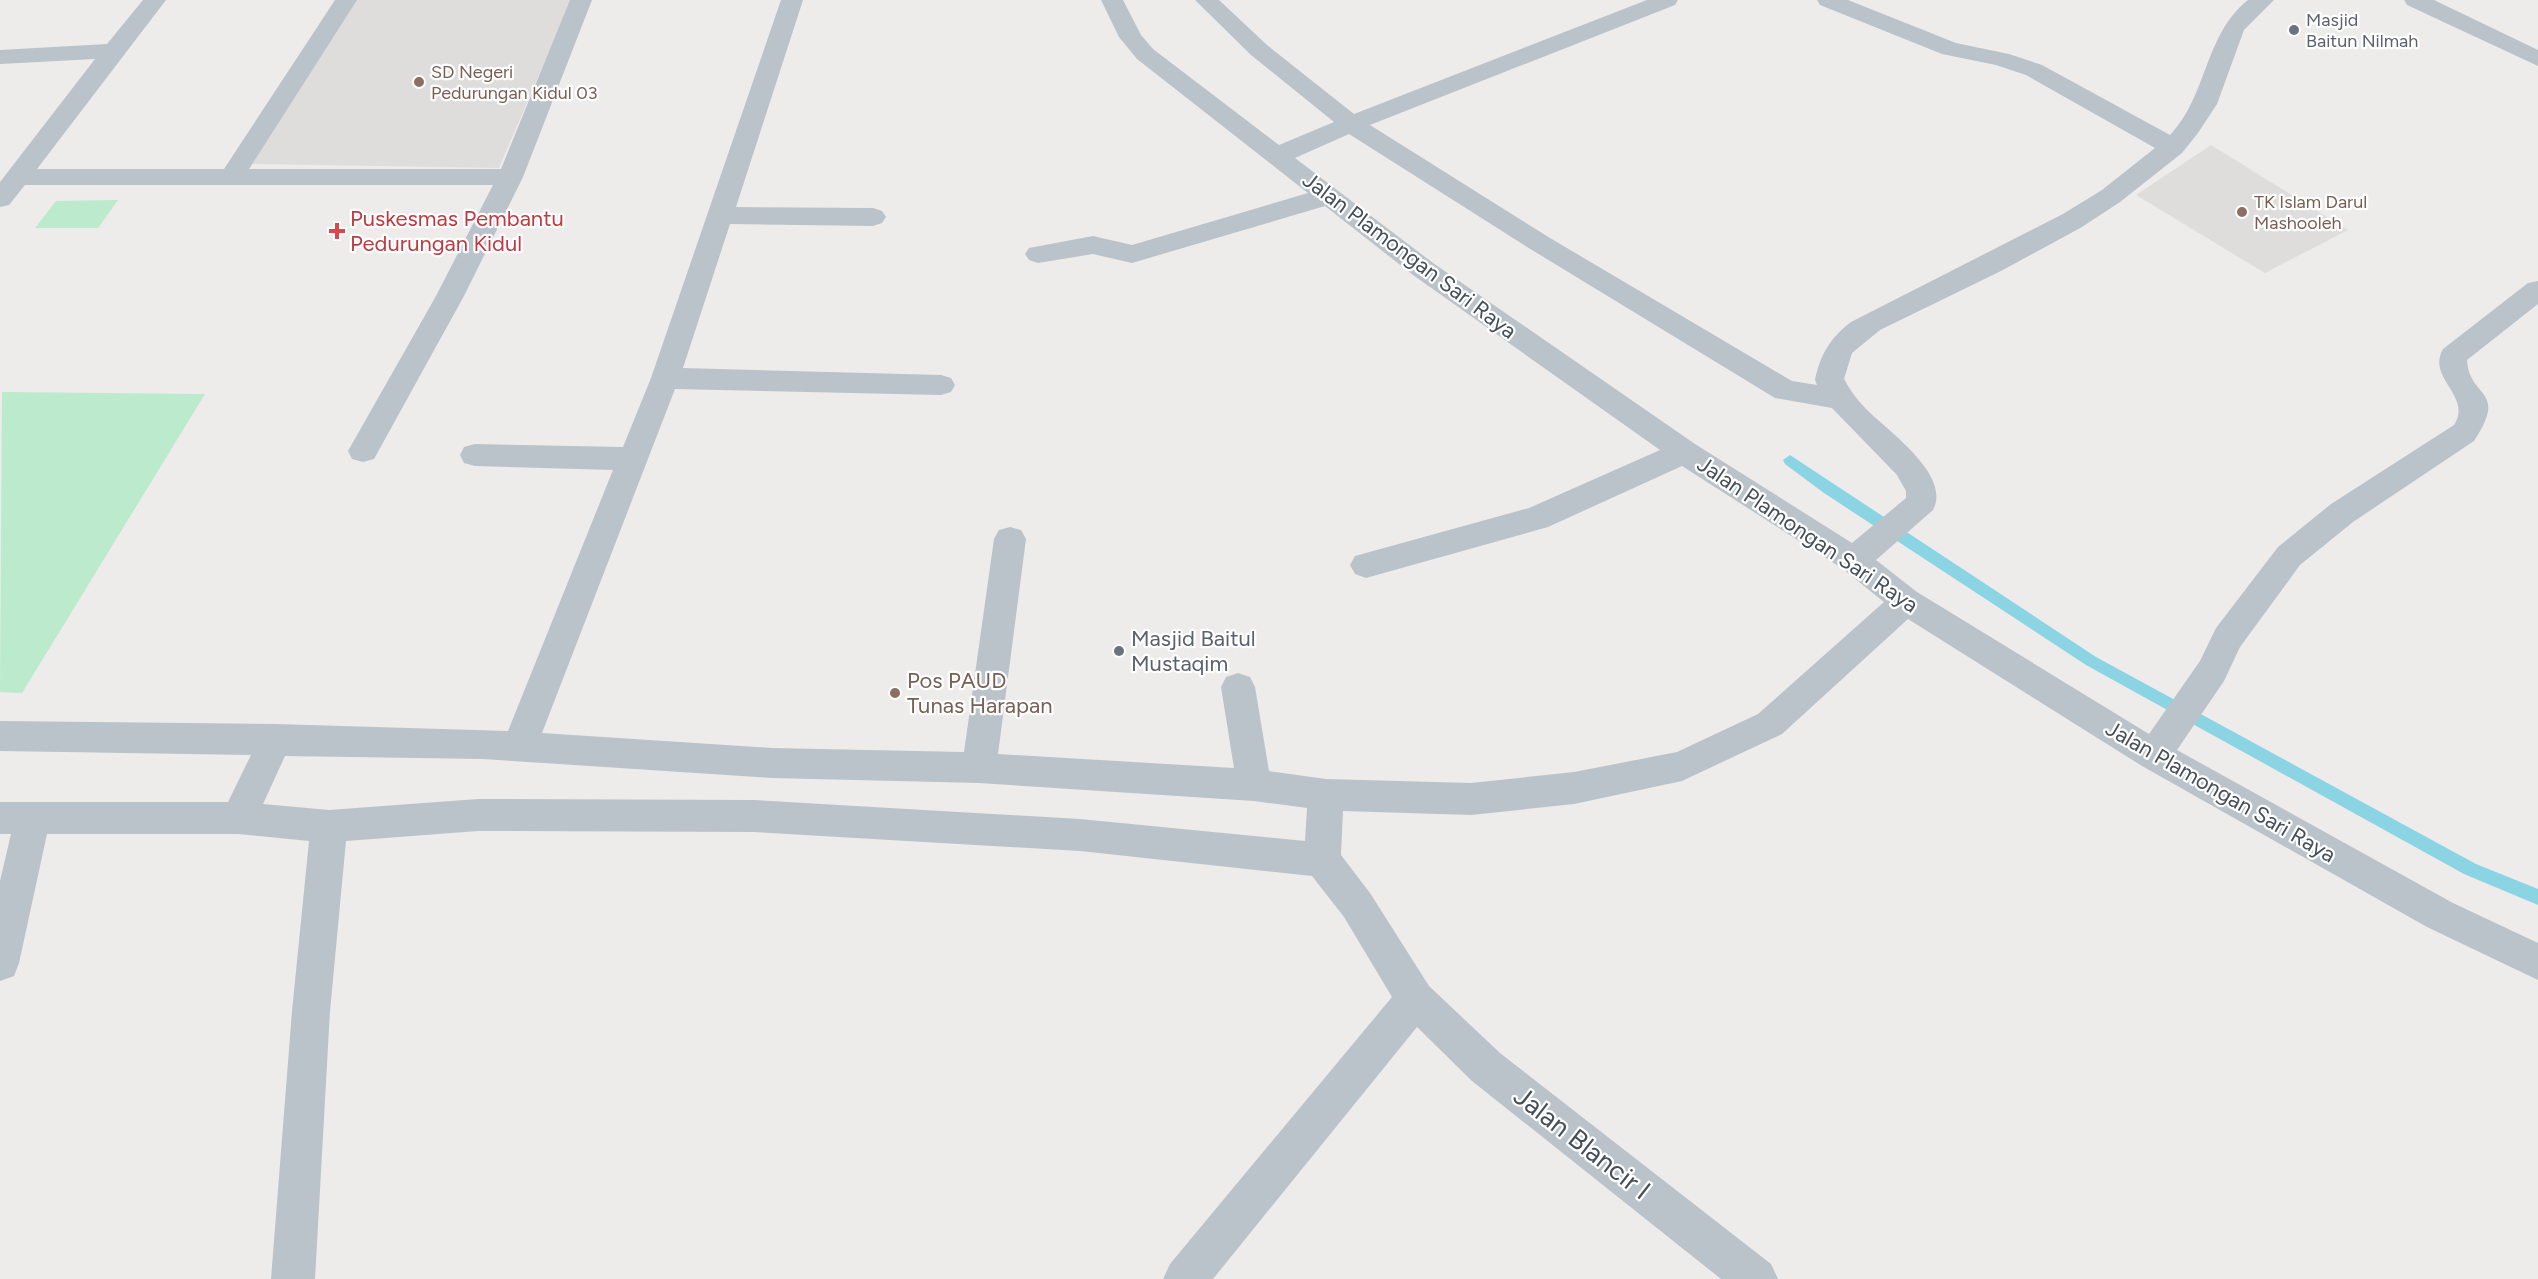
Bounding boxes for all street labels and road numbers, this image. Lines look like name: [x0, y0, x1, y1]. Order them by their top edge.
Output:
street label: Jalan Plamongan Sari Raya: [1297, 166, 1522, 345]
street label: Jalan Plamongan Sari Raya: [1692, 450, 1923, 619]
street label: Jalan Plamongan Sari Raya: [2101, 715, 2340, 868]
street label: Jalan Blancir I: [1507, 1079, 1657, 1206]

